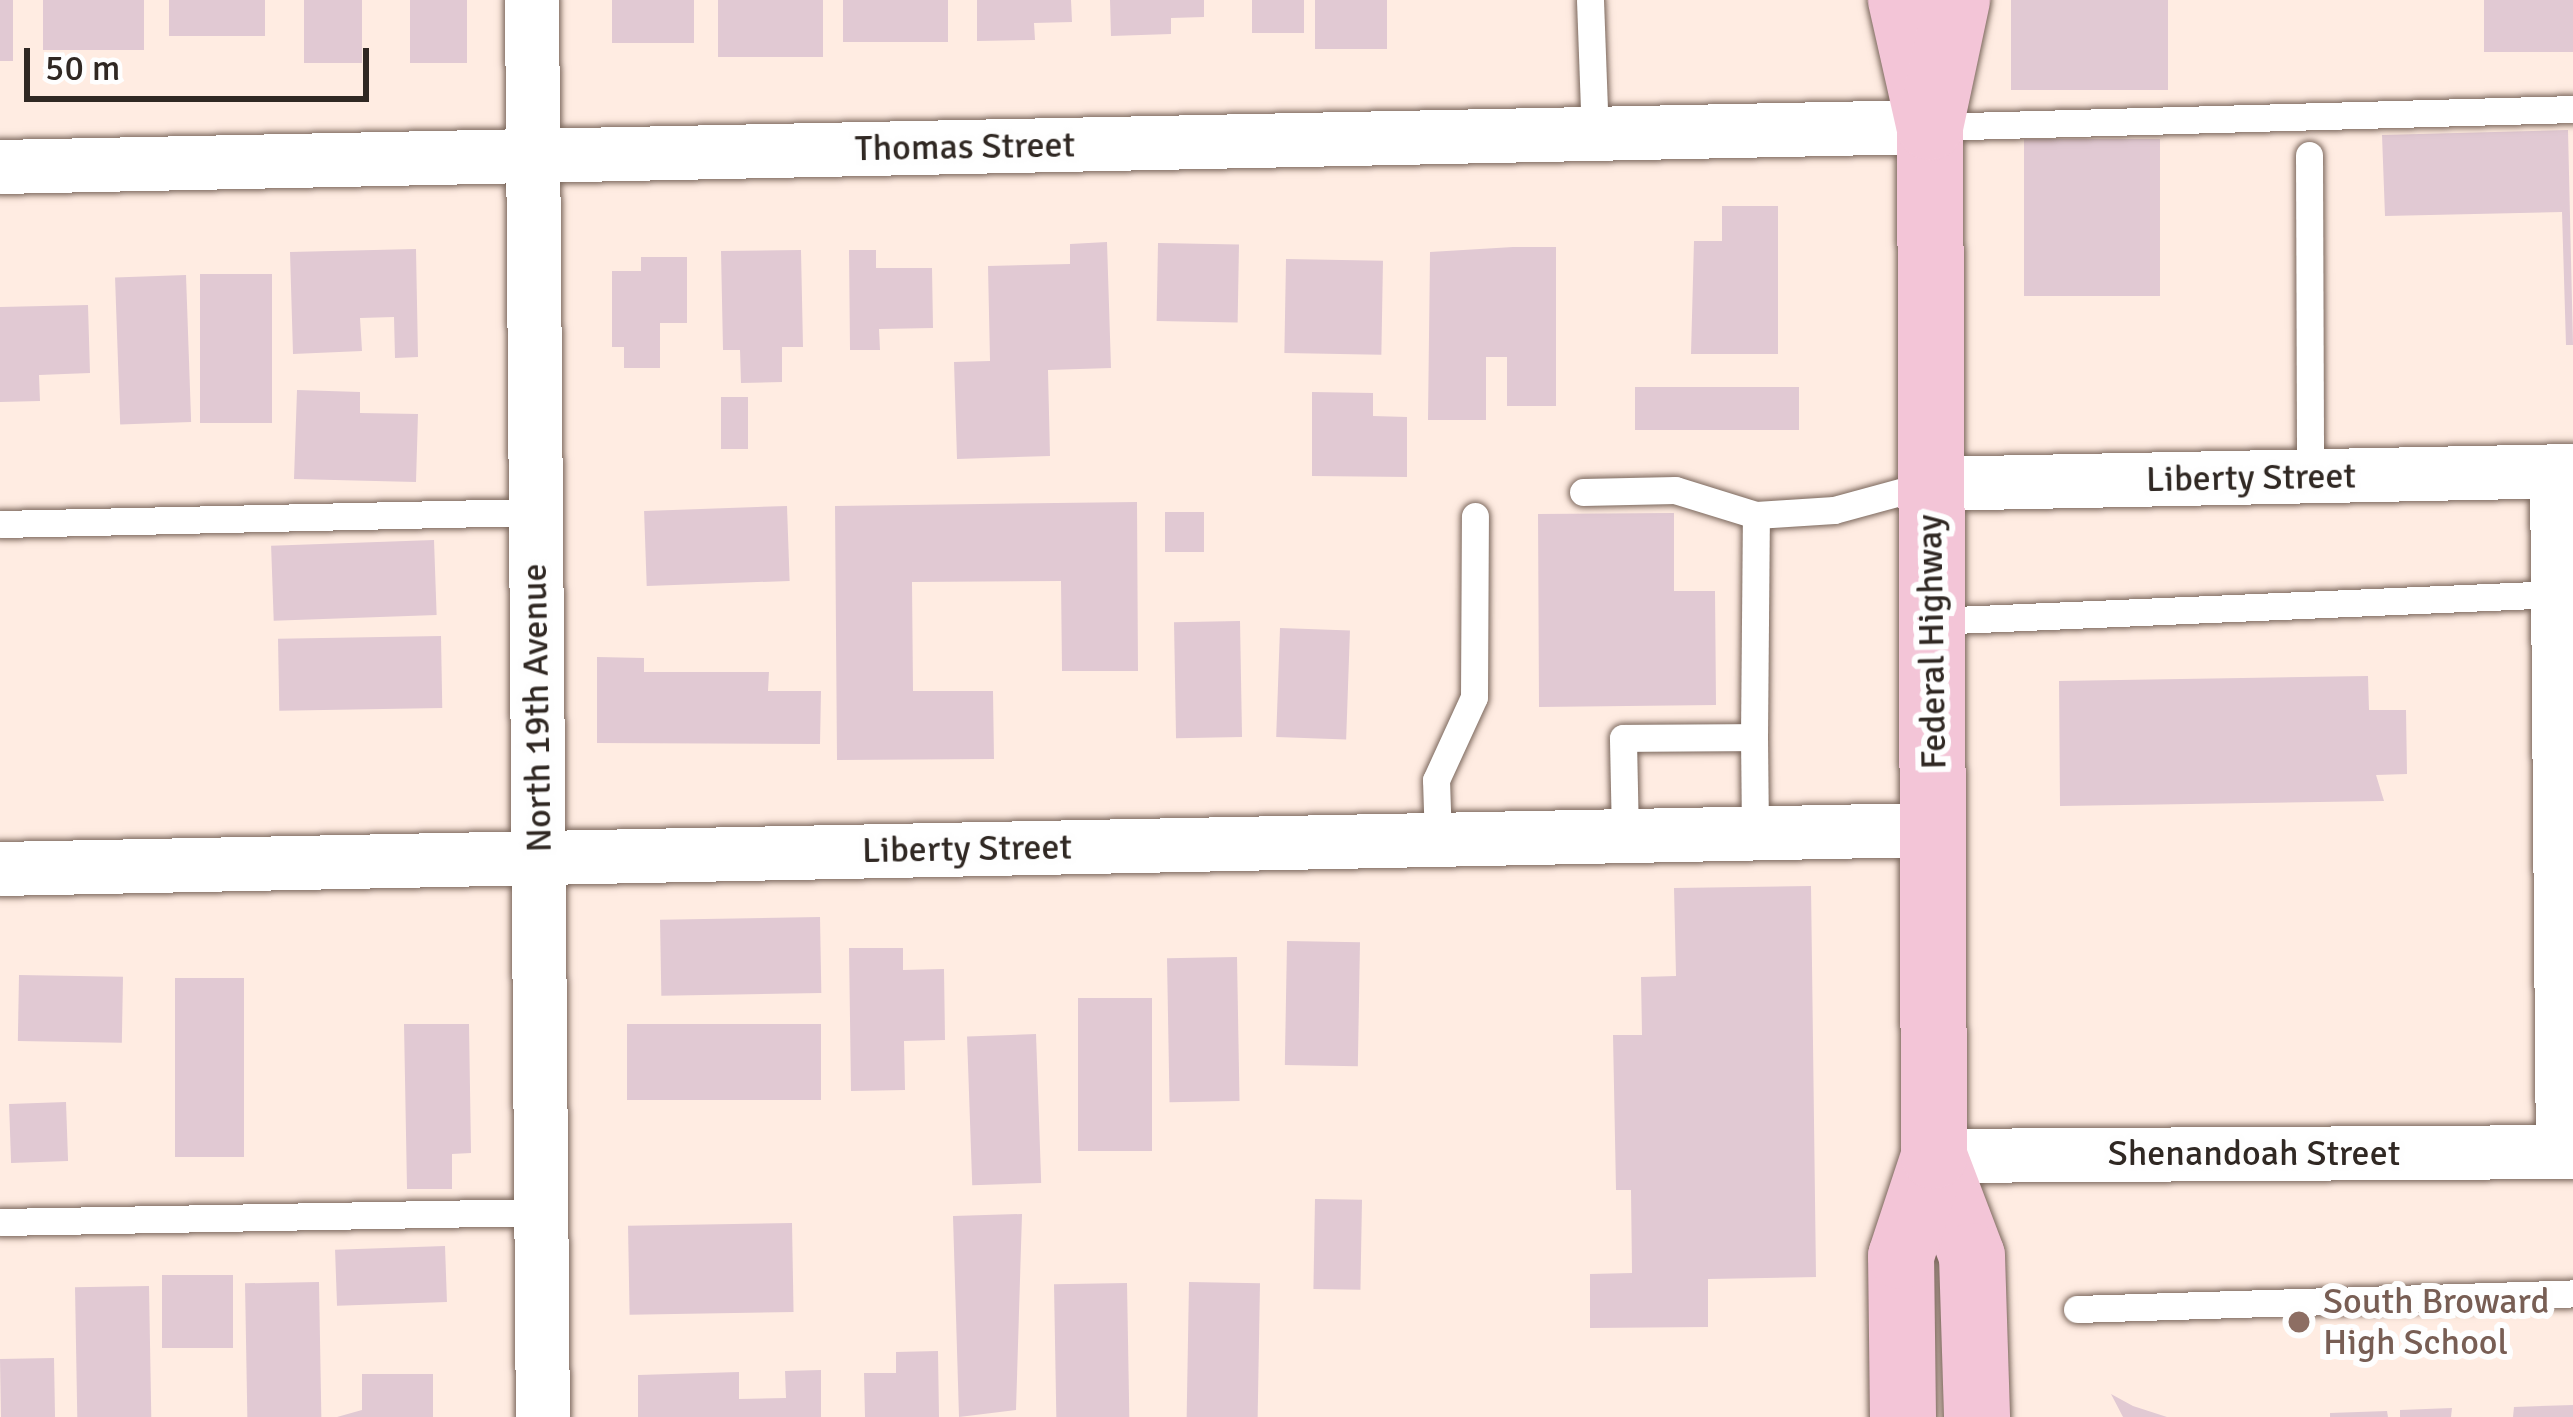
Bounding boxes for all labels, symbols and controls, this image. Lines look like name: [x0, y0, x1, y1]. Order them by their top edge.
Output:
scale bar: [30, 24, 375, 98]
text: 50 m: [45, 46, 121, 91]
street label: Thomas Street: [854, 123, 1076, 171]
street label: Liberty Street: [2146, 455, 2356, 501]
street label: Federal Highway: [1908, 514, 1956, 770]
street label: North 19th Avenue: [513, 563, 561, 853]
street label: Liberty Street: [862, 826, 1072, 872]
street label: Shenandoah Street: [2108, 1132, 2400, 1176]
place label: South Broward High School: [2323, 1279, 2550, 1364]
marker: South Broward High School: [2286, 1309, 2312, 1335]

